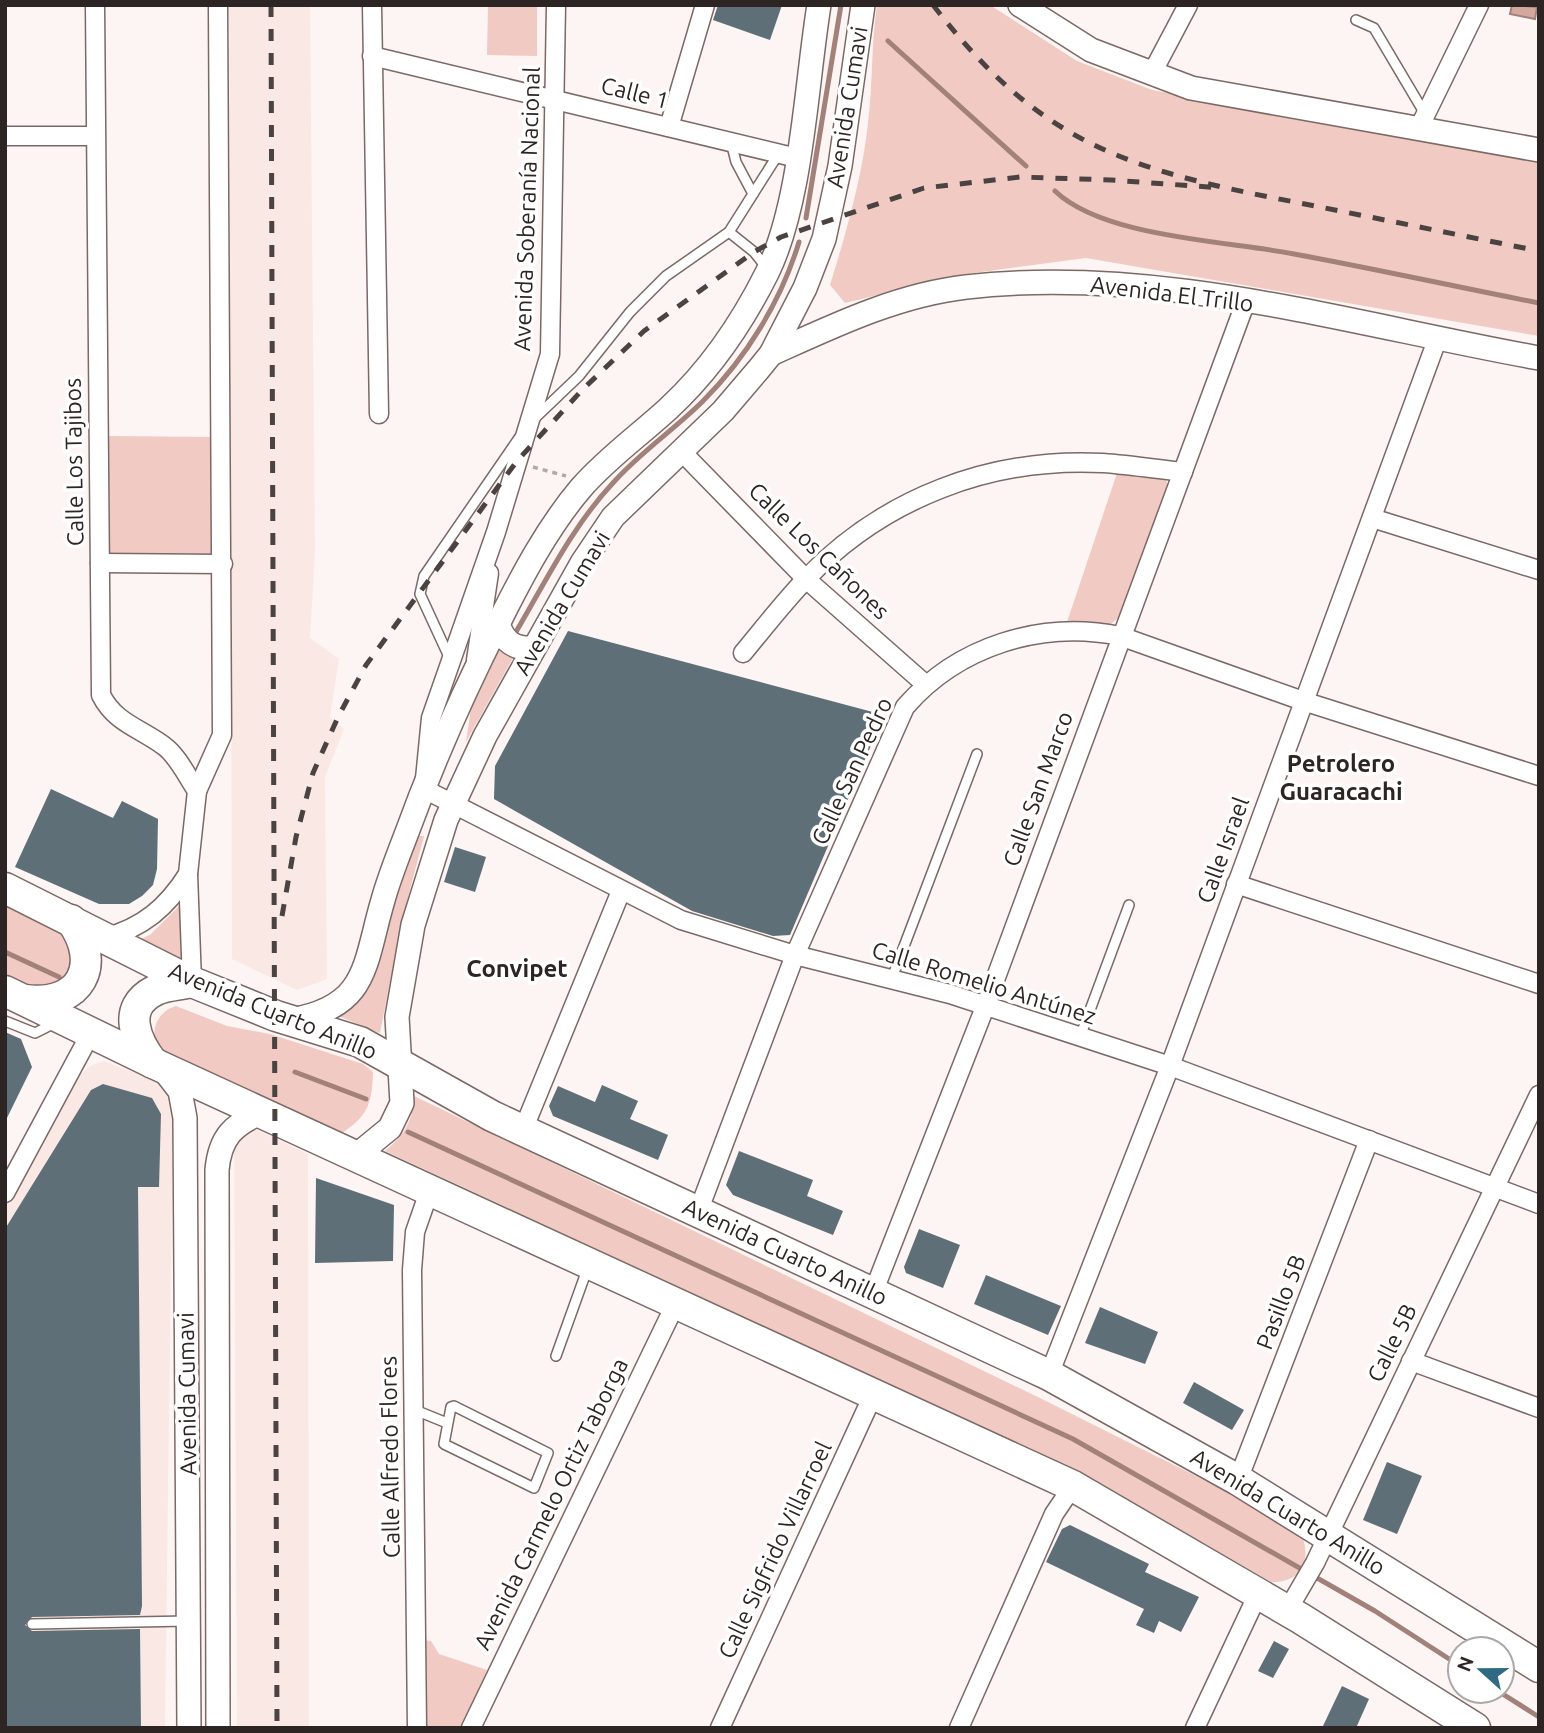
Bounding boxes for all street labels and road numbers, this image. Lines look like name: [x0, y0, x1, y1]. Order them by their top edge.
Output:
street label: Avenida Cumavi: [821, 24, 872, 190]
street label: Avenida Soberanía Nacional: [509, 66, 544, 352]
street label: Calle 1: [599, 72, 672, 113]
street label: Avenida El Trillo: [1089, 271, 1255, 316]
street label: Calle Los Tajibos: [60, 378, 87, 546]
street label: Calle Los Cañones: [744, 477, 894, 624]
street label: Avenida Cumavi: [509, 526, 614, 679]
street label: Calle San Pedro: [806, 693, 897, 849]
street label: Calle San Marco: [998, 708, 1077, 870]
street label: Calle Israel: [1192, 793, 1253, 906]
street label: Calle Romelio Antúnez: [869, 936, 1099, 1029]
street label: Avenida Cuarto Anillo: [165, 957, 381, 1064]
street label: Avenida Cuarto Anillo: [679, 1193, 891, 1310]
street label: Pasillo 5B: [1251, 1251, 1310, 1353]
street label: Calle 5B: [1362, 1300, 1421, 1386]
street label: Avenida Cumavi: [173, 1312, 200, 1476]
street label: Avenida Carmelo Ortiz Taborga: [469, 1354, 632, 1654]
street label: Calle Alfredo Flores: [375, 1356, 404, 1558]
street label: Calle Sigfrido Villarroel: [713, 1437, 836, 1662]
street label: Avenida Cuarto Anillo: [1187, 1444, 1390, 1580]

